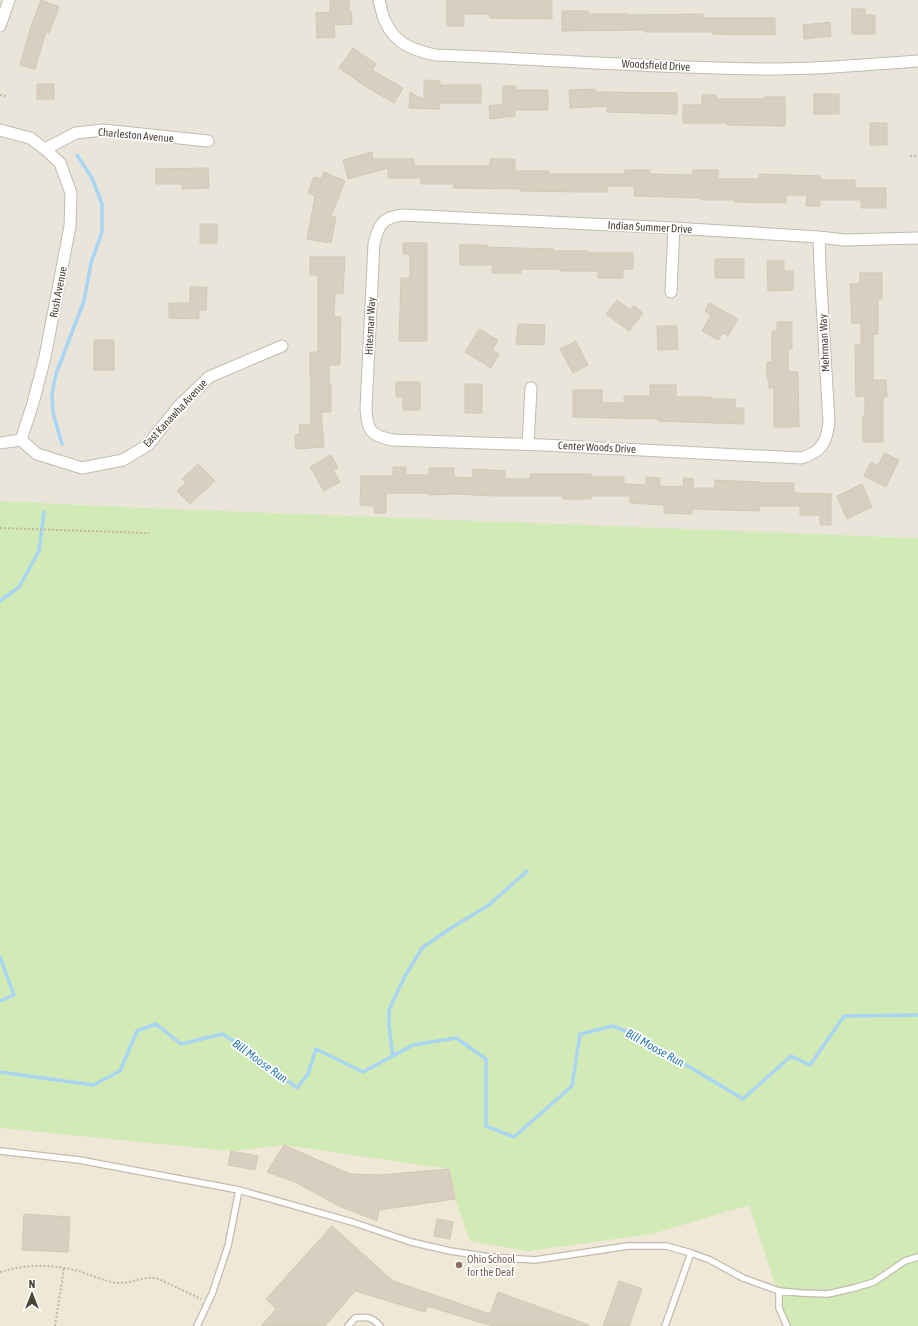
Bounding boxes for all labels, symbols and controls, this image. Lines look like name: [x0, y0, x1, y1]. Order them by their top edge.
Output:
street label: Woodsfield Drive: [621, 57, 691, 73]
street label: Charleston Avenue: [98, 126, 174, 144]
street label: Indian Summer Drive: [607, 219, 693, 235]
street label: Rush Avenue: [47, 265, 69, 319]
street label: Hitesman Way: [362, 296, 378, 355]
street label: Mehrman Way: [816, 313, 832, 372]
street label: East Kanawha Avenue: [141, 377, 209, 449]
street label: Center Woods Drive: [558, 439, 636, 455]
water label: Bill Moose Run: [623, 1026, 687, 1070]
water label: Bill Moose Run: [230, 1036, 290, 1086]
place label: Ohio School for the Deaf: [467, 1253, 515, 1278]
marker: Ohio School for the Deaf: [454, 1260, 464, 1270]
north arrow: [12, 1274, 52, 1314]
text: N: [29, 1278, 35, 1290]

